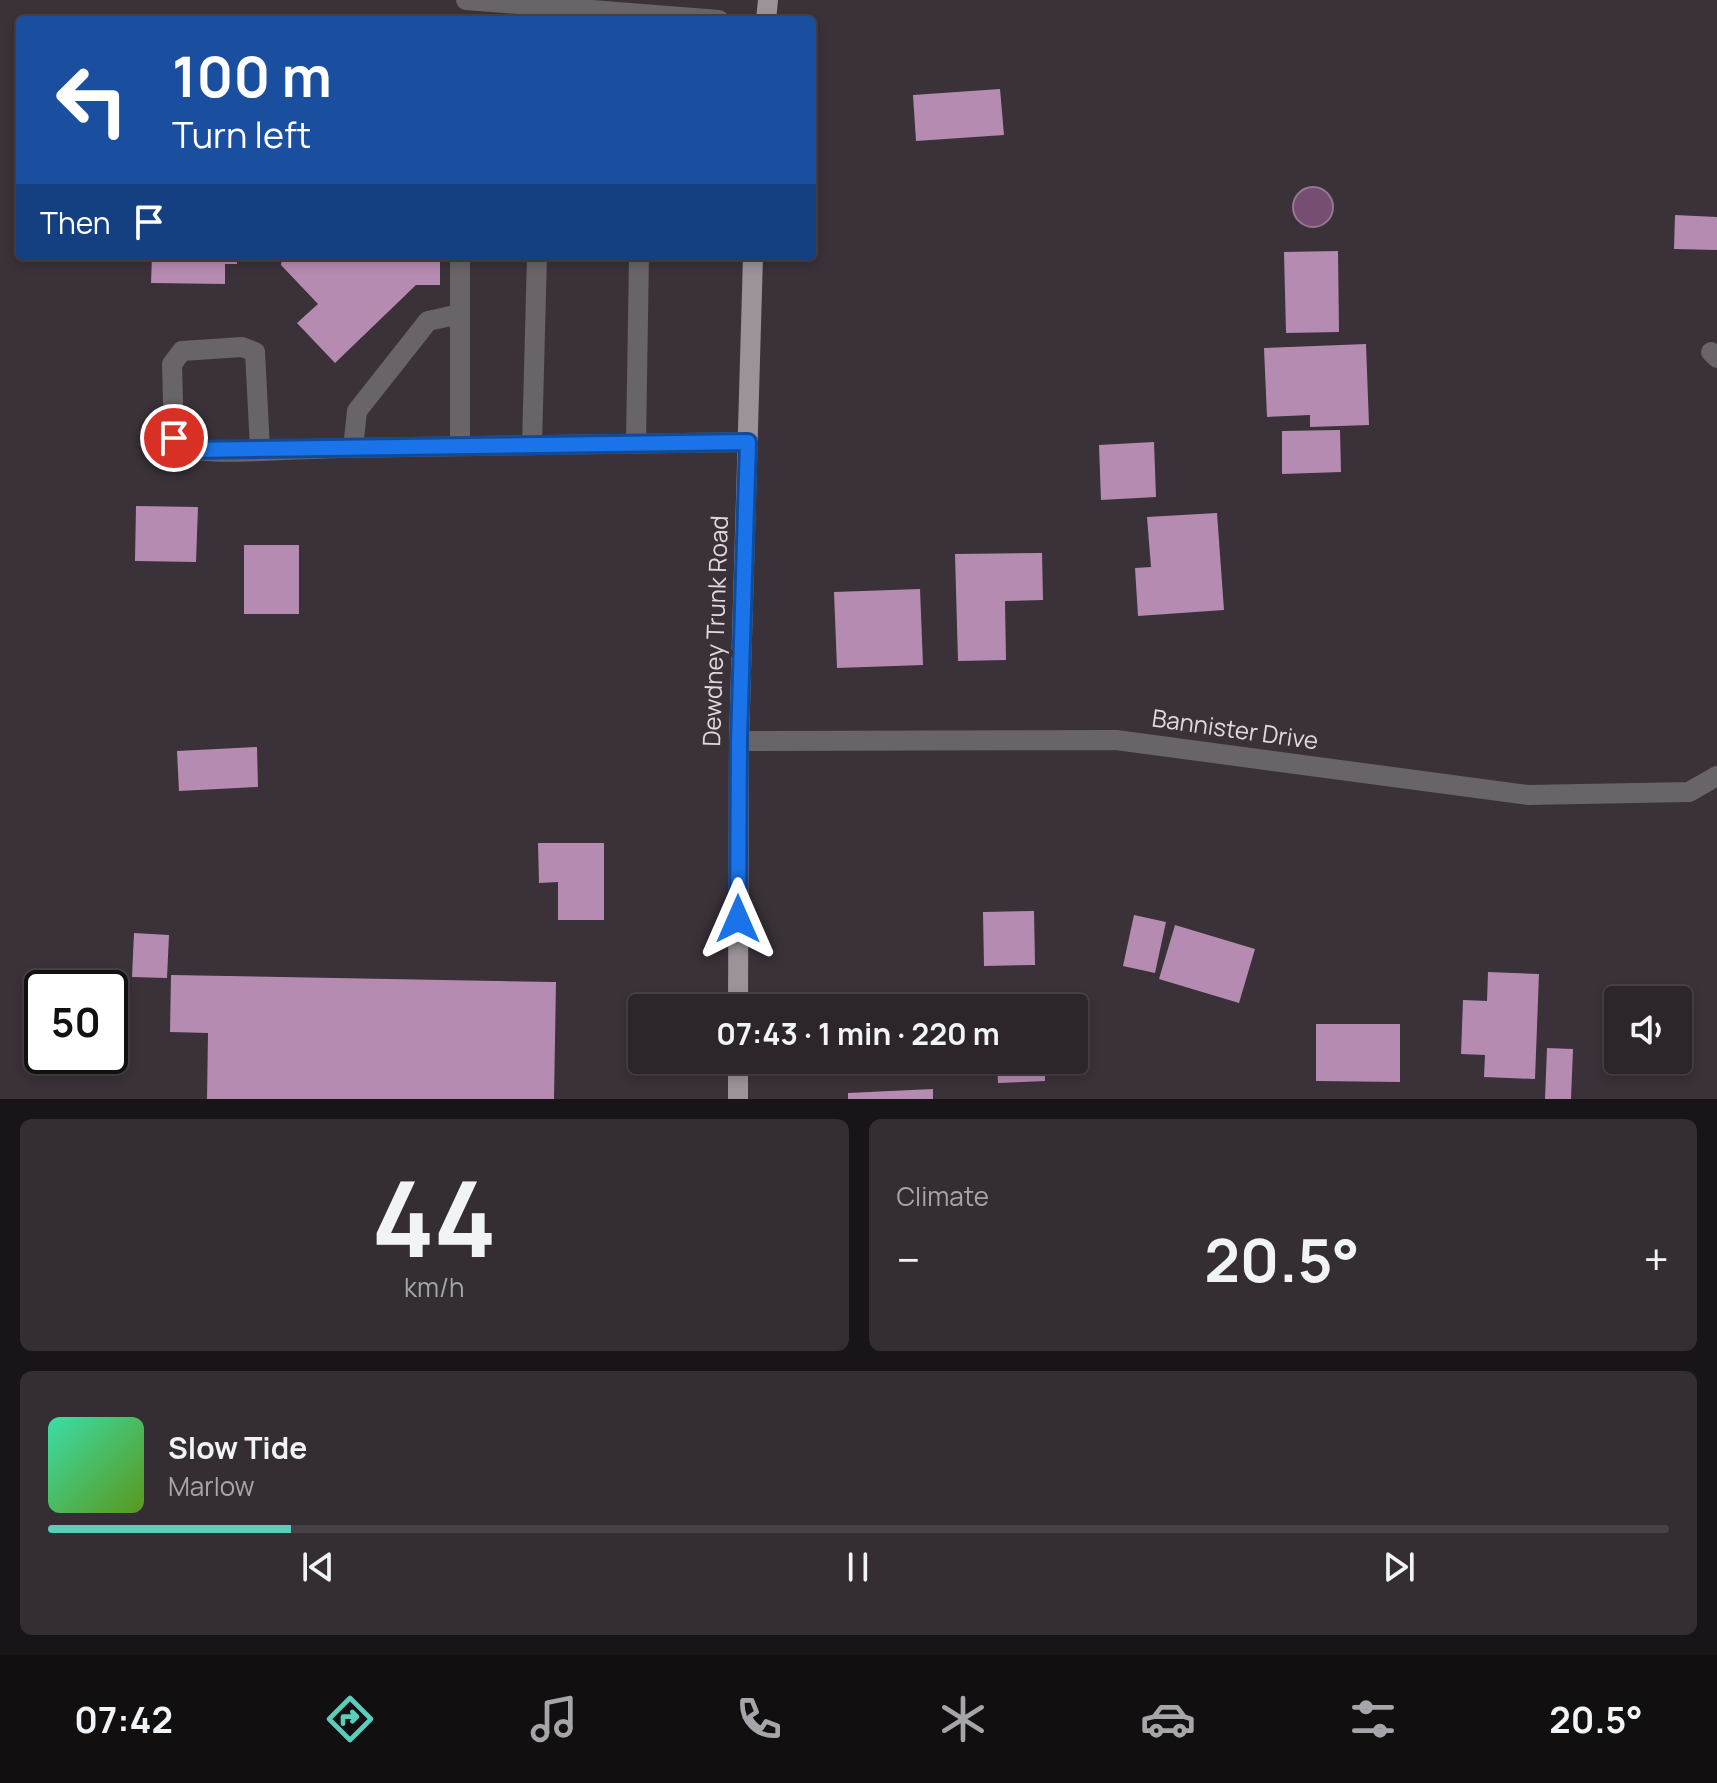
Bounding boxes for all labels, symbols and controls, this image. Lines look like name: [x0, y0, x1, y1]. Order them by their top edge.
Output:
text: 100 m: [172, 37, 332, 114]
icon: left: [40, 48, 144, 152]
text: Turn left: [172, 110, 311, 159]
icon: arrive: [127, 200, 171, 244]
text: Then: [40, 202, 111, 243]
pin: [140, 404, 208, 472]
icon: arrive: [152, 416, 196, 460]
street label: Dewdney Trunk Road: [694, 515, 735, 747]
street label: Bannister Drive: [1150, 701, 1320, 757]
position arrow: [696, 877, 780, 961]
speed limit sign: 50: [24, 970, 128, 1074]
map controls: [1604, 986, 1692, 1074]
button: sound: [1604, 986, 1692, 1074]
text: 07:43 · 1 min · 220 m: [716, 1013, 1000, 1054]
text: 44: [372, 1146, 497, 1288]
text: Climate: [897, 1178, 989, 1214]
text: 20.5°: [1204, 1218, 1360, 1300]
text: −: [897, 1229, 920, 1289]
text: +: [1644, 1229, 1669, 1289]
text: km/h: [404, 1269, 464, 1305]
text: Slow Tide: [168, 1427, 307, 1468]
text: Marlow: [168, 1468, 255, 1504]
icon: previous: [296, 1545, 340, 1589]
icon: pause: [836, 1545, 880, 1589]
icon: next: [1377, 1545, 1421, 1589]
icon: directions: [322, 1691, 378, 1747]
icon: music: [526, 1691, 582, 1747]
icon: phone: [731, 1691, 787, 1747]
icon: climate: [935, 1691, 991, 1747]
icon: car: [1140, 1691, 1196, 1747]
icon: filters: [1345, 1691, 1401, 1747]
text: 07:42: [74, 1695, 173, 1744]
text: 20.5°: [1549, 1695, 1643, 1744]

